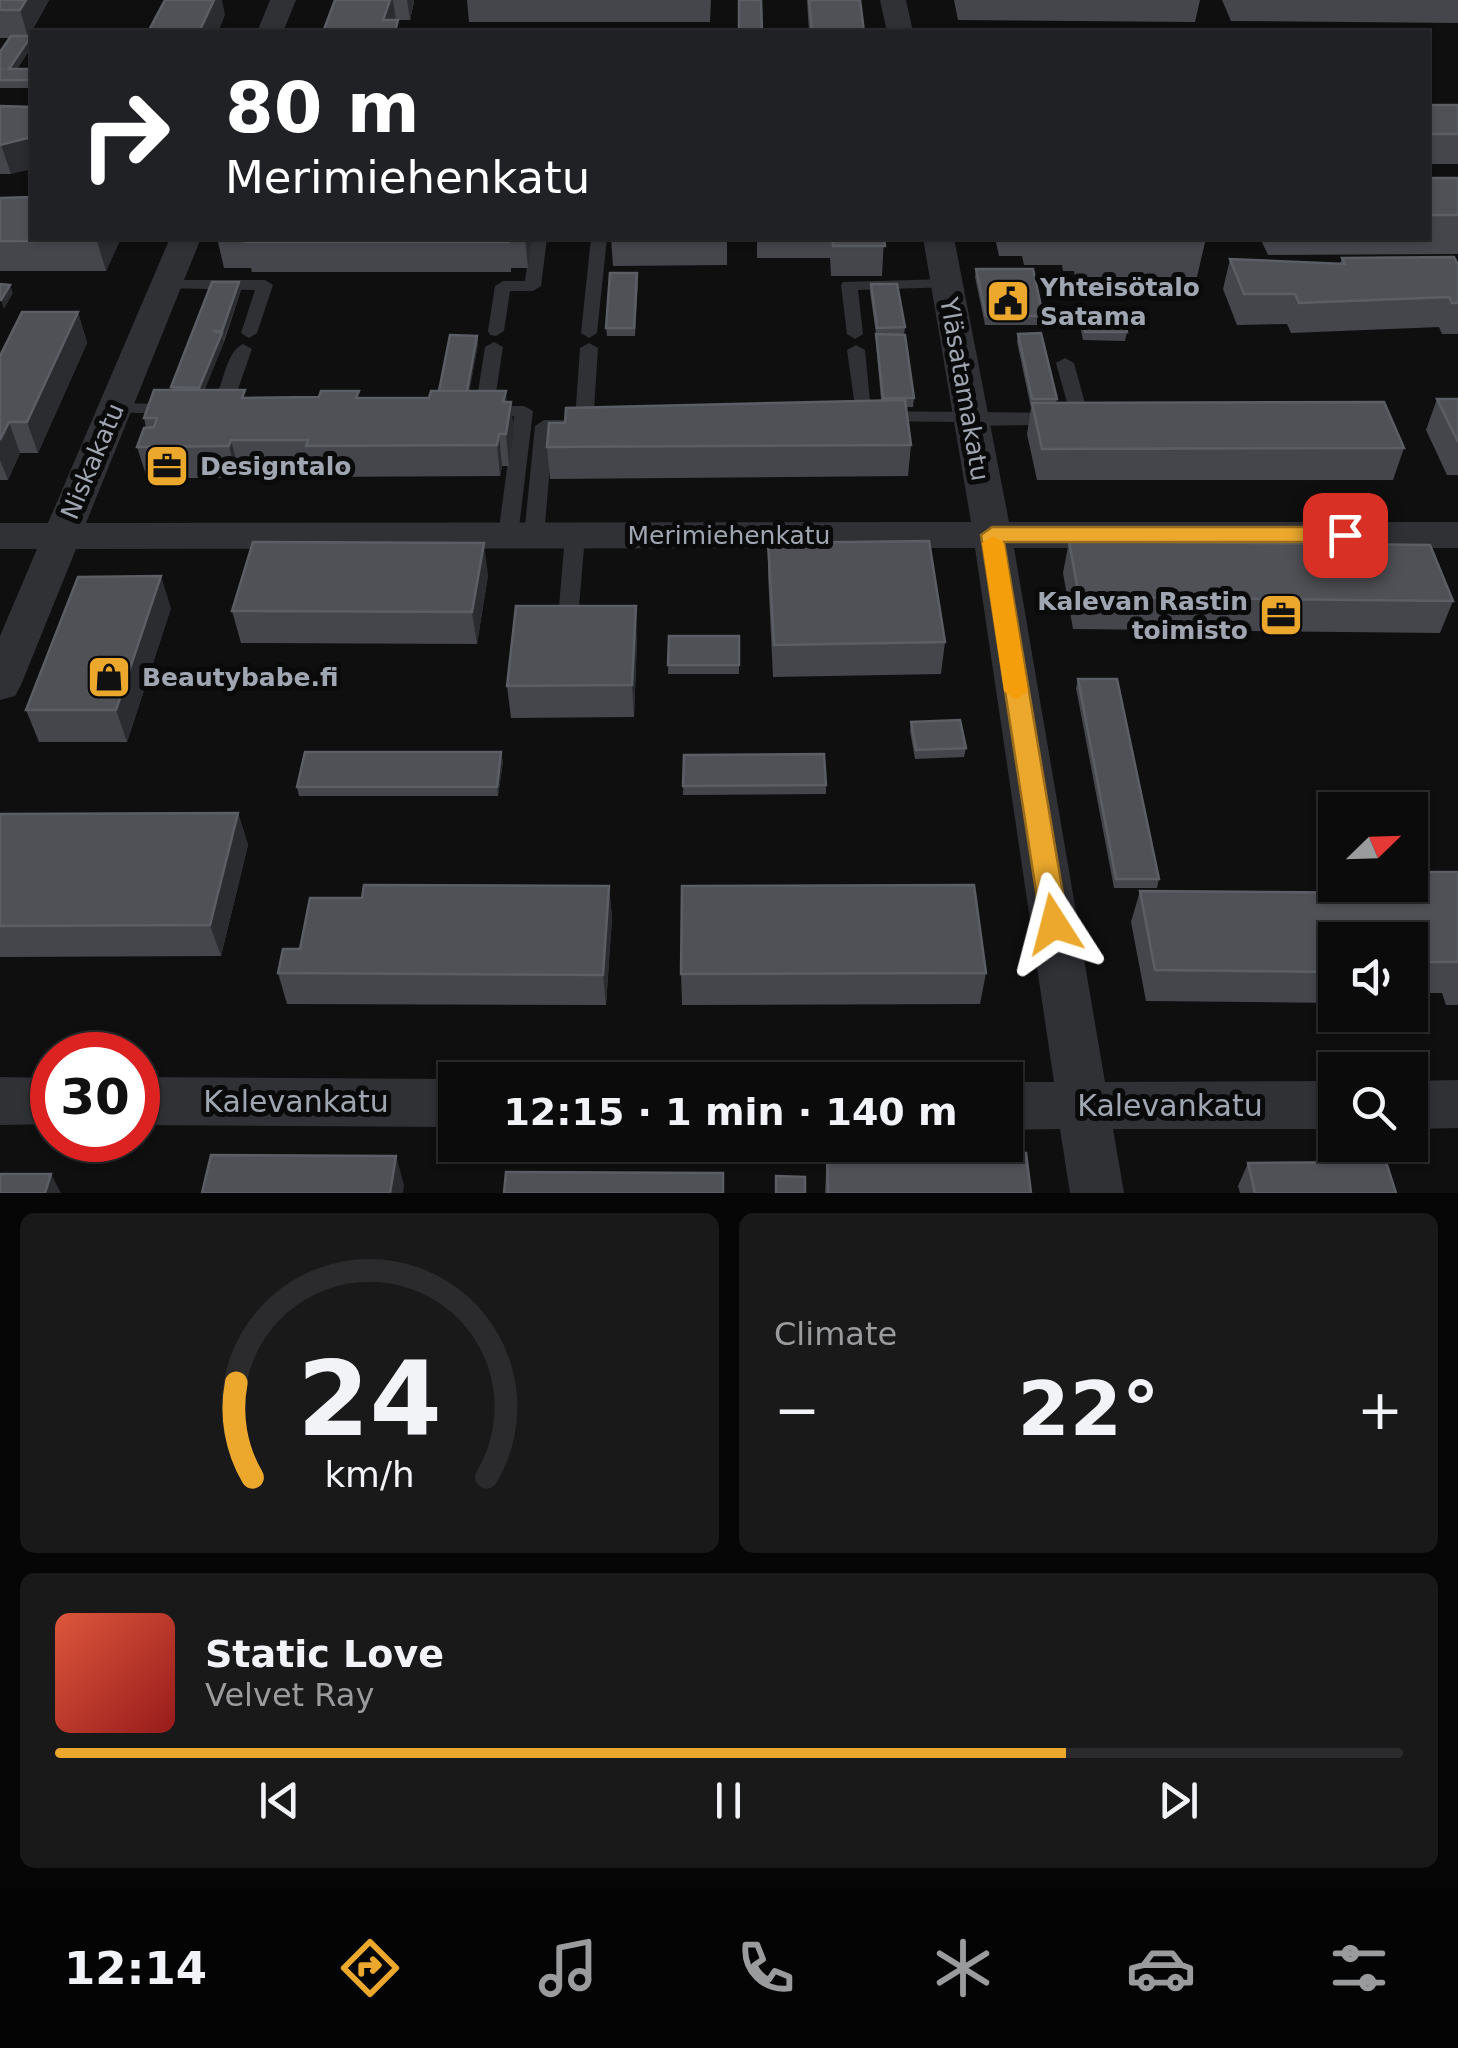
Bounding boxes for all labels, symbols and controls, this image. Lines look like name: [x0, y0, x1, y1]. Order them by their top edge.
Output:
text: 80 m: [225, 67, 420, 149]
icon: right: [60, 70, 190, 200]
text: Merimiehenkatu: [225, 151, 590, 204]
place label: Yhteisötalo Satama: [1039, 273, 1200, 331]
public building icon: Yhteisötalo Satama: [985, 278, 1031, 324]
street label: Yläsatamakatu: [934, 294, 995, 483]
street label: Niskakatu: [55, 399, 130, 523]
office icon: Designtalo: [144, 443, 190, 489]
place label: Designtalo: [200, 452, 351, 481]
pin: [1303, 493, 1388, 578]
icon: arrive: [1318, 508, 1373, 563]
street label: Merimiehenkatu: [628, 521, 830, 550]
place label: Kalevan Rastin toimisto: [1037, 587, 1248, 645]
office icon: Kalevan Rastin toimisto: [1258, 592, 1304, 638]
shop icon: Beautybabe.fi: [86, 654, 132, 700]
place label: Beautybabe.fi: [142, 663, 339, 692]
north arrow: [1318, 792, 1428, 902]
map controls: [1318, 792, 1428, 1162]
position arrow: [1002, 872, 1106, 976]
button: sound: [1318, 922, 1428, 1032]
speed limit sign: 30: [30, 1032, 160, 1162]
button: search: [1318, 1052, 1428, 1162]
street label: Kalevankatu: [203, 1084, 389, 1119]
street label: Kalevankatu: [1077, 1088, 1263, 1123]
text: 12:15 · 1 min · 140 m: [503, 1090, 958, 1134]
text: Climate: [774, 1315, 897, 1353]
text: 24: [297, 1338, 442, 1460]
text: 22°: [1018, 1365, 1159, 1453]
text: −: [774, 1378, 820, 1442]
text: +: [1357, 1378, 1403, 1442]
text: km/h: [324, 1454, 415, 1495]
text: Static Love: [205, 1632, 444, 1676]
text: Velvet Ray: [205, 1676, 374, 1714]
icon: previous: [252, 1773, 307, 1828]
icon: pause: [701, 1773, 756, 1828]
icon: next: [1151, 1773, 1206, 1828]
icon: directions: [335, 1933, 405, 2003]
icon: music: [533, 1933, 603, 2003]
icon: phone: [731, 1933, 801, 2003]
icon: climate: [928, 1933, 998, 2003]
icon: car: [1126, 1933, 1196, 2003]
icon: filters: [1324, 1933, 1394, 2003]
text: 12:14: [64, 1942, 207, 1995]

